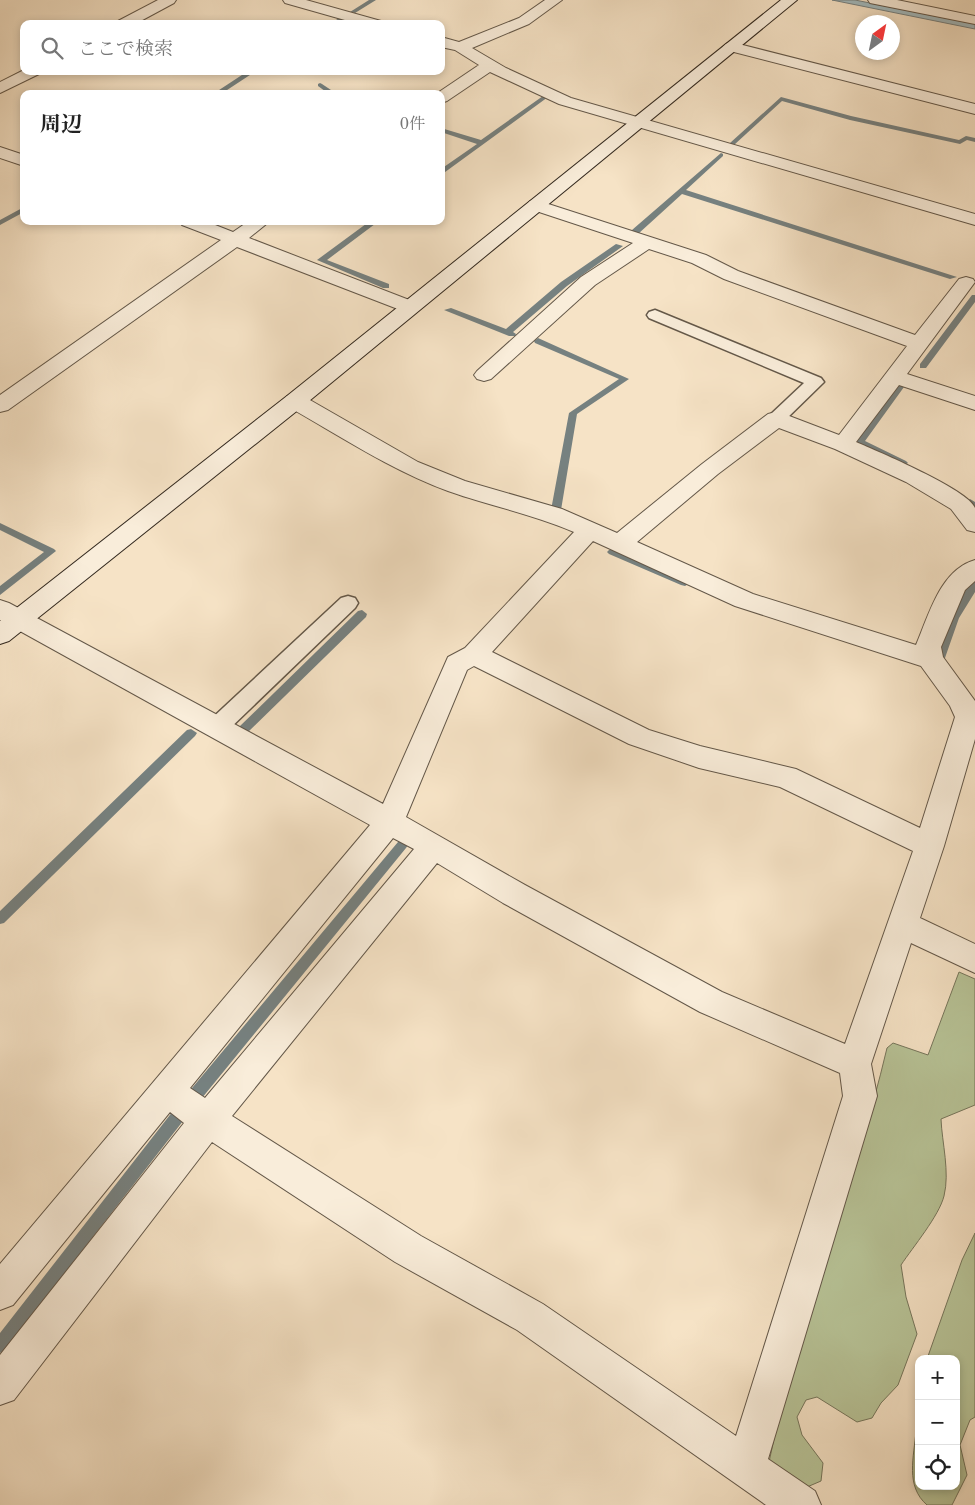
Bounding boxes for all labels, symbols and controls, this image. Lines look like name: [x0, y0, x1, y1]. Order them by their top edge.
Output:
north arrow: [855, 15, 900, 60]
search box: [20, 20, 445, 75]
icon: search: [38, 34, 66, 62]
text: ここで検索: [78, 41, 173, 60]
text: 周辺: [40, 115, 82, 136]
text: 0件: [400, 117, 425, 133]
map controls: [915, 1355, 960, 1490]
button: +: [915, 1355, 960, 1400]
button: −: [915, 1400, 960, 1445]
button: locate: [915, 1445, 960, 1490]

